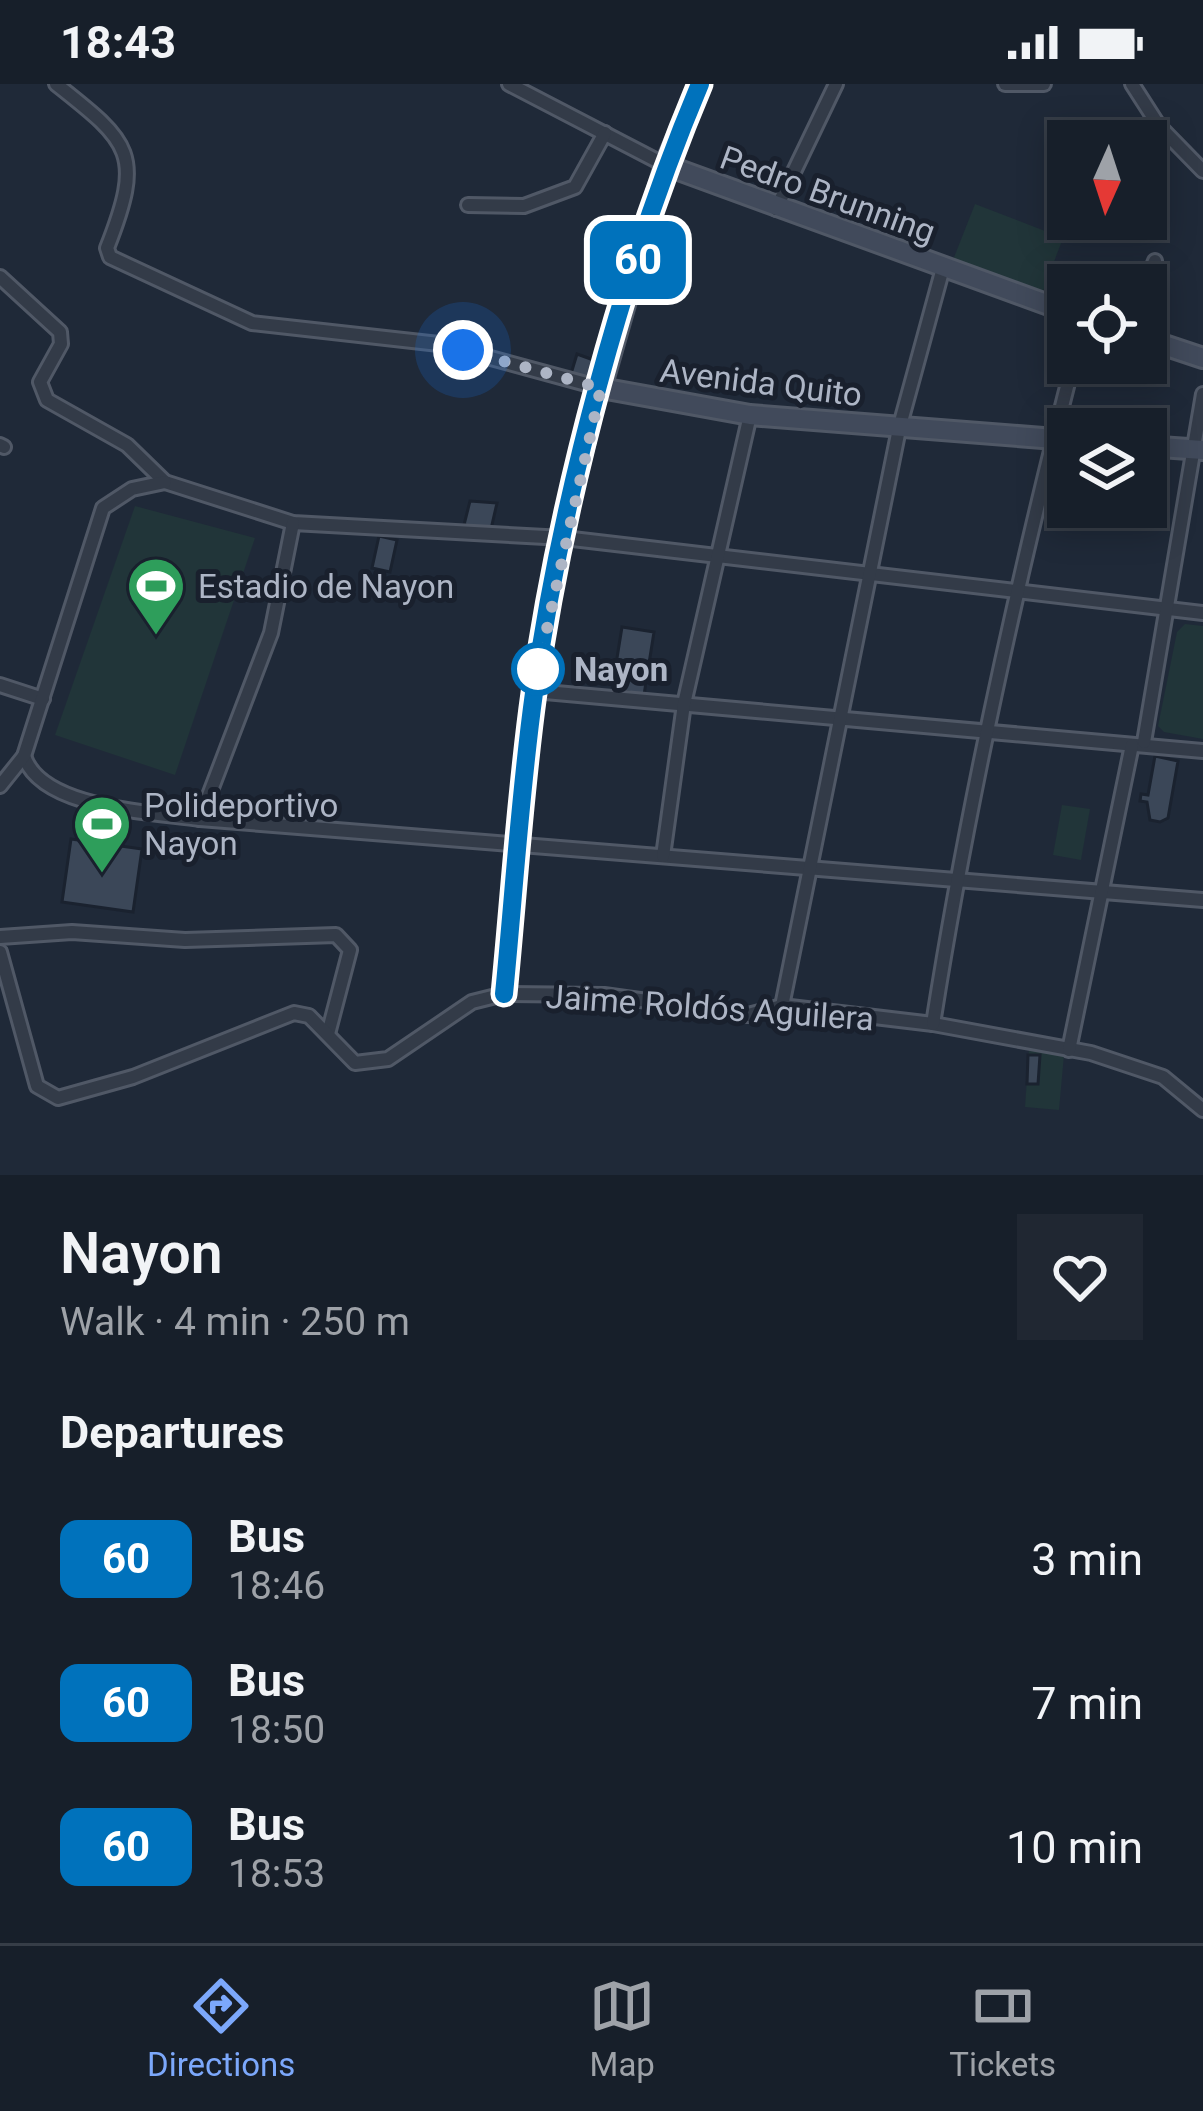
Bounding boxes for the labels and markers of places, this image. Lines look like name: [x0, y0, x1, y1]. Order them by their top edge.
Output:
sports icon: Estadio de Nayon: [125, 555, 187, 637]
place label: Estadio de Nayon: [198, 567, 454, 606]
marker: Nayon: [513, 644, 563, 694]
place label: Nayon: [574, 650, 668, 689]
place label: Polideportivo Nayon: [144, 786, 338, 863]
sports icon: Polideportivo Nayon: [71, 793, 133, 875]

